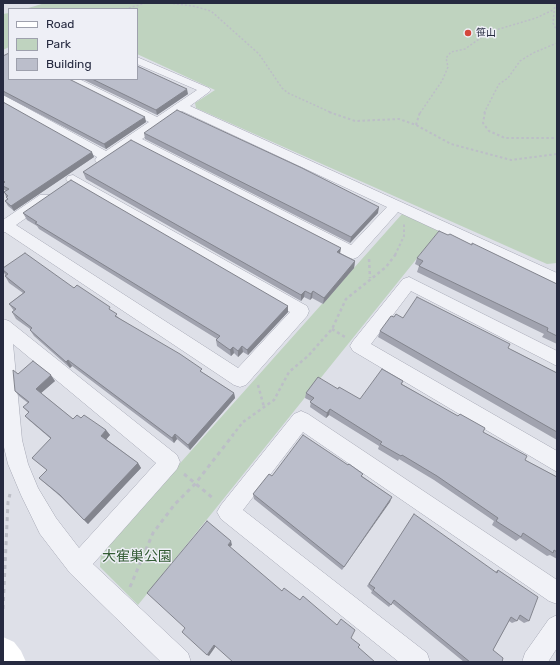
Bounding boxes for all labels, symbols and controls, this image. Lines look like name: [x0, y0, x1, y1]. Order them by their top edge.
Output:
legend: [8, 8, 138, 80]
text: Road: [46, 17, 74, 31]
place label: 笹山: [476, 27, 496, 39]
marker: 笹山: [463, 28, 473, 38]
text: Park: [46, 37, 71, 51]
text: Building: [46, 57, 92, 71]
park label: 大寉巣公園: [102, 549, 172, 565]

